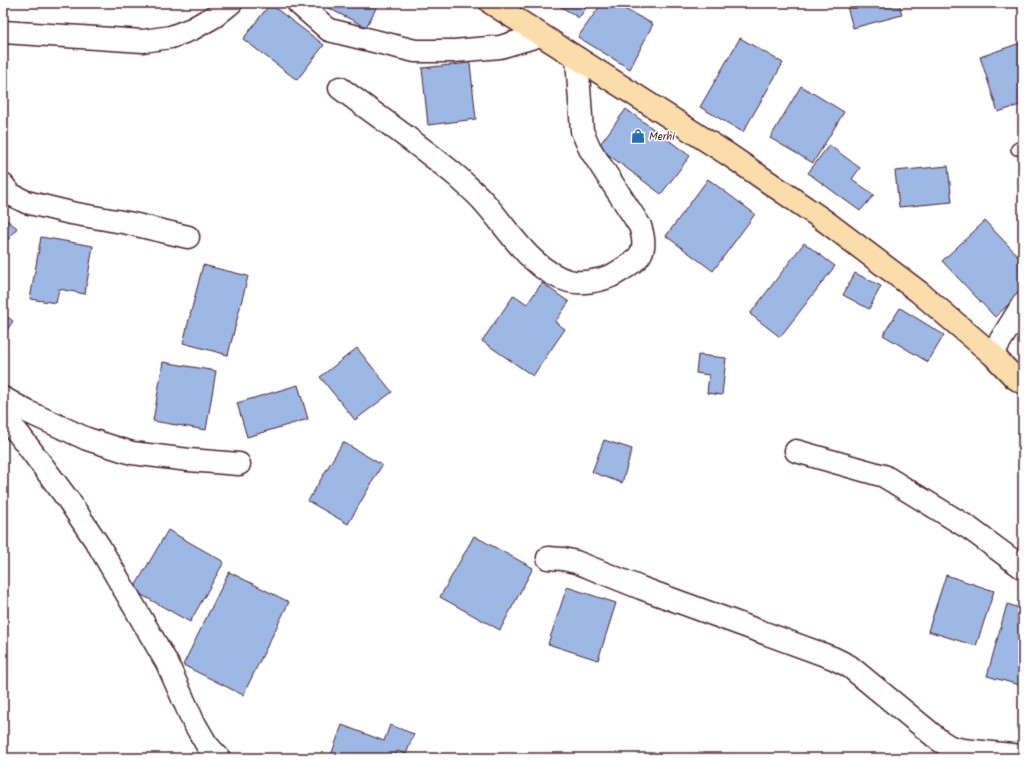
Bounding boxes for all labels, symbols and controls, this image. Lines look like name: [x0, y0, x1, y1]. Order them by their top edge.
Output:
shop icon: Merhi: [630, 128, 646, 144]
place label: Merhi: [649, 128, 675, 146]

